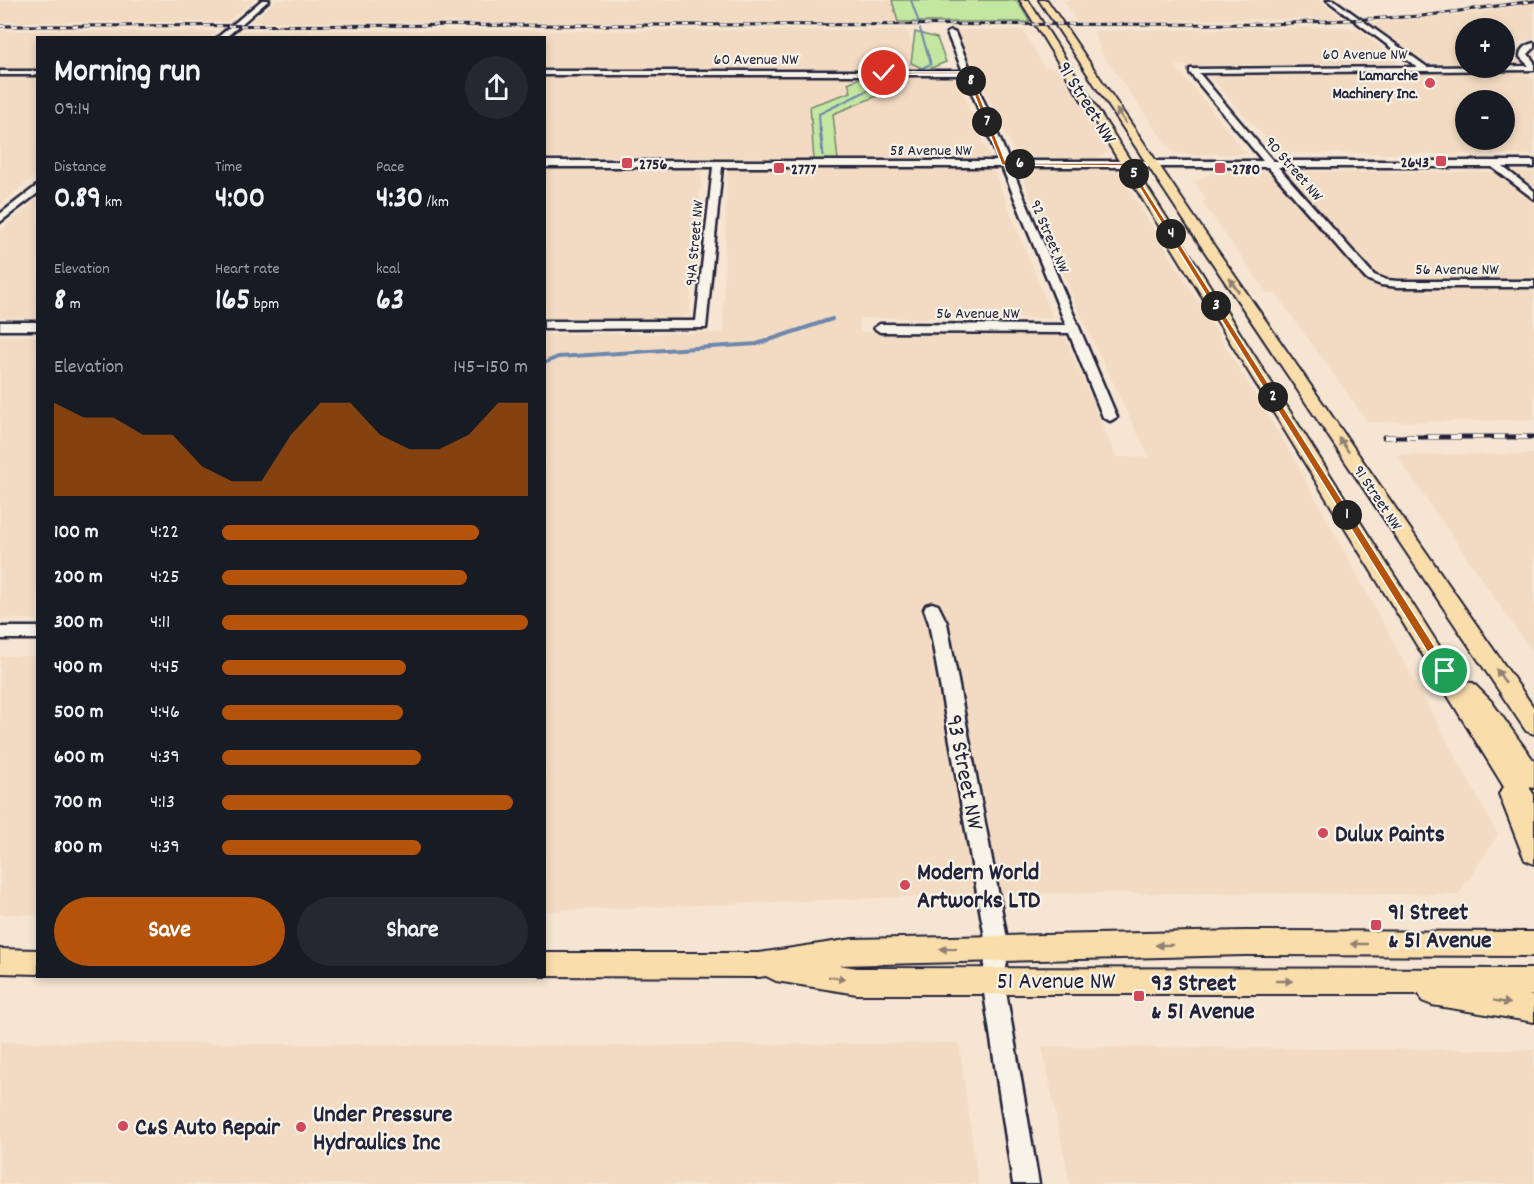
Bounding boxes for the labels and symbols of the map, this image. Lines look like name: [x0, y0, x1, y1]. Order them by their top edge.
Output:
street label: 60 Avenue NW: [1323, 44, 1408, 67]
pin: [858, 47, 909, 98]
street label: 60 Avenue NW: [714, 49, 799, 72]
street label: 91 Street NW: [1049, 57, 1122, 151]
place label: Lamarche Machinery Inc.: [1332, 65, 1418, 106]
pin: 8: [956, 66, 986, 96]
marker: Lamarche Machinery Inc.: [1423, 76, 1437, 90]
pin: 7: [972, 107, 1002, 137]
one-way arrow: [1115, 108, 1127, 124]
street label: 90 Street NW: [1258, 132, 1328, 208]
street label: 58 Avenue NW: [890, 140, 973, 163]
pin: 6: [1005, 149, 1035, 179]
place label: 2643: [1400, 152, 1429, 175]
place label: 2756: [639, 154, 668, 177]
marker: 2643: [1434, 154, 1448, 168]
marker: 2756: [620, 156, 634, 170]
place label: 2777: [791, 159, 816, 182]
pin: 5: [1119, 159, 1149, 189]
place label: 2780: [1232, 159, 1260, 182]
marker: 2777: [772, 161, 786, 175]
marker: 2780: [1213, 161, 1227, 175]
street label: 92 Street NW: [1023, 197, 1075, 278]
street label: 94A Street NW: [680, 199, 711, 287]
pin: 4: [1156, 219, 1186, 249]
street label: 56 Avenue NW: [1415, 259, 1500, 282]
one-way arrow: [1228, 277, 1240, 293]
pin: 3: [1201, 291, 1231, 321]
street label: 56 Avenue NW: [936, 303, 1021, 326]
pin: 2: [1258, 382, 1288, 412]
one-way arrow: [1338, 438, 1350, 454]
street label: 91 Street NW: [1347, 461, 1408, 536]
pin: 1: [1332, 500, 1362, 530]
pin: [1419, 645, 1470, 696]
one-way arrow: [1495, 669, 1507, 685]
street label: 93 Street NW: [935, 712, 991, 833]
place label: Dulux Paints: [1335, 819, 1445, 853]
marker: Dulux Paints: [1316, 826, 1330, 840]
place label: Modern World Artworks LTD: [917, 857, 1041, 919]
marker: Modern World Artworks LTD: [898, 878, 912, 892]
place label: 91 Street & 51 Avenue: [1388, 897, 1492, 959]
marker: 91 Street & 51 Avenue: [1369, 918, 1383, 932]
one-way arrow: [1350, 939, 1369, 949]
one-way arrow: [1155, 940, 1174, 950]
one-way arrow: [939, 945, 958, 954]
street label: 51 Avenue NW: [997, 966, 1116, 1000]
place label: 93 Street & 51 Avenue: [1151, 968, 1255, 1030]
one-way arrow: [828, 974, 847, 983]
one-way arrow: [1274, 976, 1293, 986]
marker: 93 Street & 51 Avenue: [1132, 989, 1146, 1003]
one-way arrow: [1492, 998, 1511, 1007]
place label: Under Pressure Hydraulics Inc: [313, 1099, 453, 1161]
place label: C&S Auto Repair: [135, 1112, 281, 1146]
marker: C&S Auto Repair: [116, 1119, 130, 1133]
marker: Under Pressure Hydraulics Inc: [294, 1120, 308, 1134]

